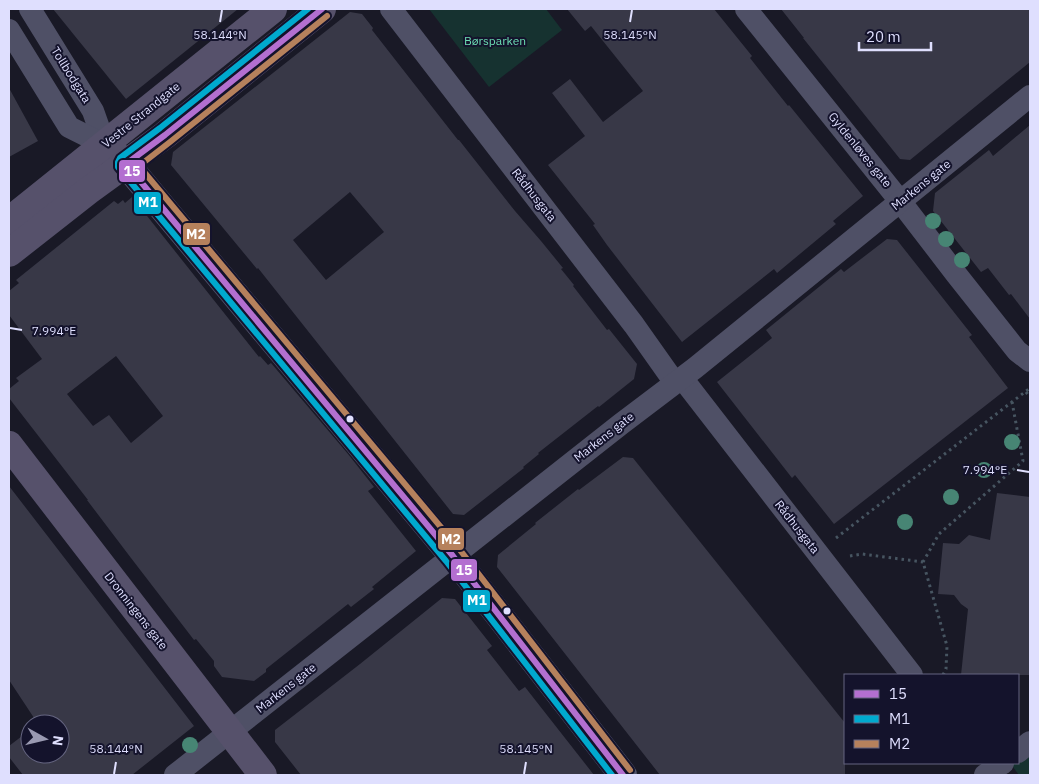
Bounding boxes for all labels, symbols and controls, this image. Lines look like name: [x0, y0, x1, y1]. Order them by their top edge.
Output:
scale bar: [859, 20, 932, 52]
text: 58.144°N: [193, 27, 247, 42]
text: 58.145°N: [603, 27, 657, 42]
text: 20 m: [866, 27, 901, 46]
park label: Børsparken: [464, 33, 526, 48]
street label: Tollbodgata: [48, 44, 95, 106]
street label: Vestre Strandgate: [98, 78, 183, 151]
street label: Gyldenløves gate: [825, 109, 896, 191]
street label: Markens gate: [888, 156, 954, 213]
line badge: 15: [118, 159, 146, 183]
text: 15: [124, 162, 140, 180]
street label: Rådhusgata: [509, 165, 560, 225]
line badge: M1: [133, 191, 162, 215]
text: M1: [138, 193, 159, 211]
line badge: M2: [182, 222, 211, 246]
text: M2: [186, 225, 206, 243]
text: 7.994°E: [32, 323, 76, 338]
street label: Markens gate: [571, 408, 637, 465]
unlabelled marker: [345, 414, 355, 424]
text: 7.994°E: [963, 462, 1007, 477]
street label: Rådhusgata: [772, 497, 823, 557]
line badge: M2: [437, 527, 465, 551]
text: M2: [441, 530, 461, 548]
line badge: 15: [450, 558, 478, 582]
text: 15: [456, 561, 472, 579]
street label: Dronningens gate: [101, 569, 172, 653]
line badge: M1: [462, 589, 491, 613]
text: M1: [467, 591, 488, 609]
unlabelled marker: [502, 606, 512, 616]
street label: Markens gate: [253, 659, 319, 716]
legend: [844, 674, 1019, 764]
text: 15: [889, 684, 907, 703]
text: M1: [889, 709, 910, 728]
north arrow: [20, 714, 70, 764]
text: M2: [889, 734, 910, 753]
text: N: [48, 735, 67, 747]
text: 58.144°N: [89, 741, 143, 756]
text: 58.145°N: [499, 741, 553, 756]

